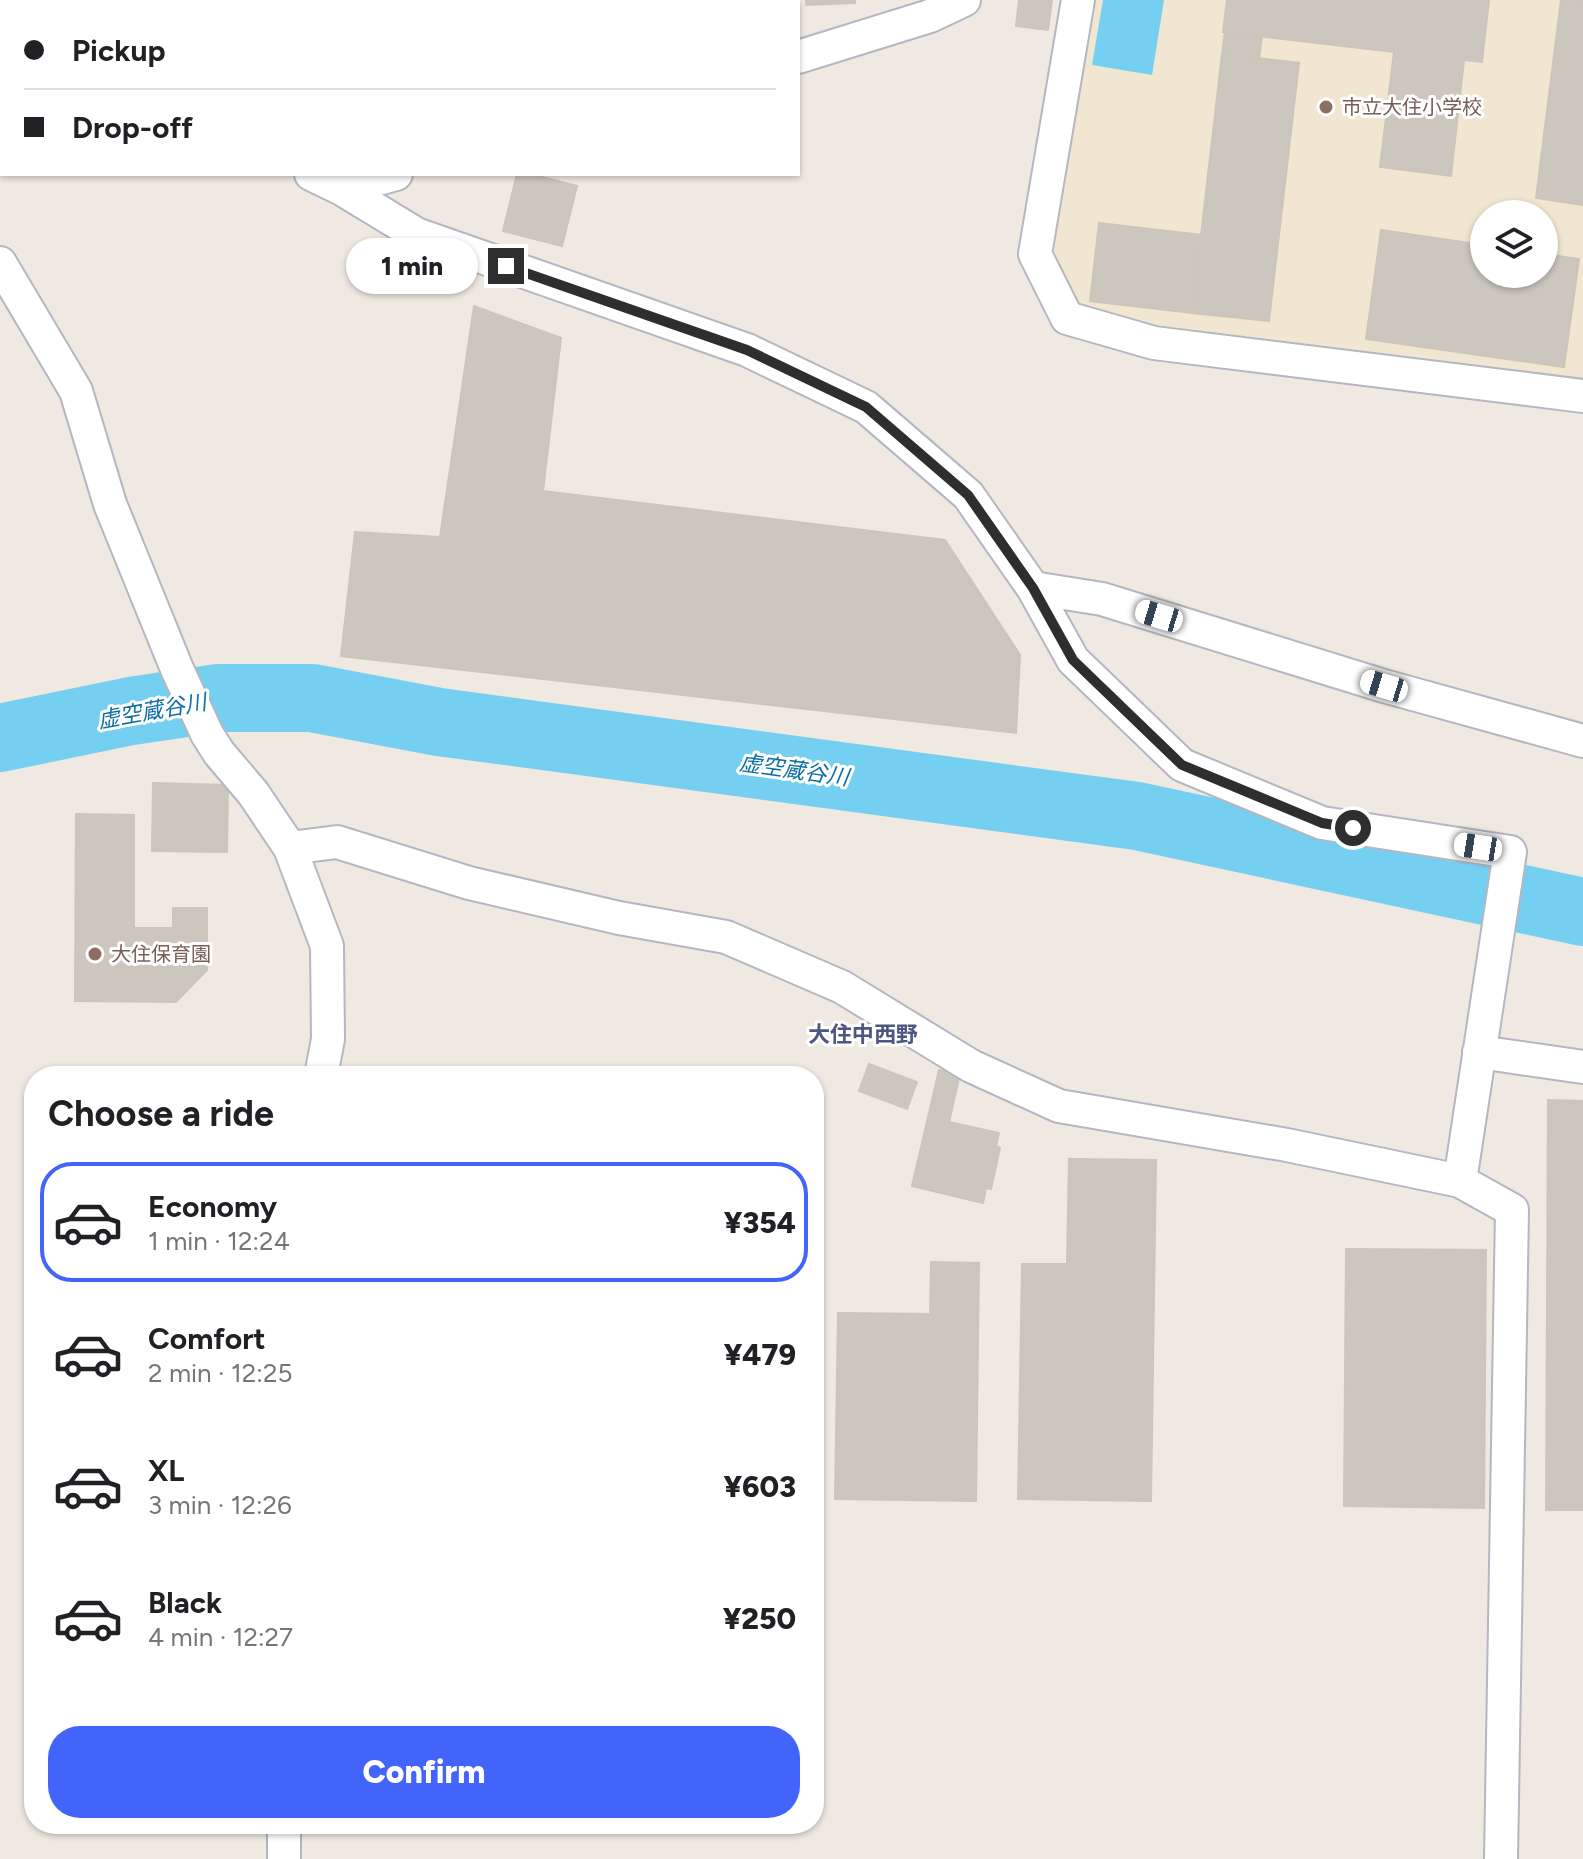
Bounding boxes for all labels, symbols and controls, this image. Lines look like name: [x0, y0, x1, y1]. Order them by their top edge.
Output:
text: Pickup: [72, 32, 166, 69]
place label: 市立大住小学校: [1342, 95, 1482, 119]
marker: 市立大住小学校: [1317, 98, 1335, 116]
text: Drop-off: [72, 109, 193, 146]
map controls: [1470, 200, 1558, 288]
button: layers: [1470, 200, 1558, 288]
callout: 1 min: [346, 238, 478, 294]
route end: [488, 248, 524, 284]
text: 1 min: [381, 250, 443, 282]
car: [1133, 598, 1185, 634]
car: [1358, 668, 1410, 704]
water label: 虚空蔵谷川: [95, 688, 210, 734]
water label: 虚空蔵谷川: [738, 749, 852, 791]
route start: [1335, 810, 1371, 846]
car: [1452, 831, 1504, 863]
place label: 大住保育園: [111, 942, 211, 966]
marker: 大住保育園: [86, 945, 104, 963]
district label: 大住中西野: [808, 1021, 918, 1048]
text: Choose a ride: [48, 1092, 274, 1135]
icon: car: [52, 1186, 124, 1258]
text: Economy: [148, 1188, 277, 1225]
text: ¥354: [724, 1204, 796, 1241]
text: 1 min · 12:24: [148, 1225, 290, 1257]
icon: car: [52, 1318, 124, 1390]
text: Comfort: [148, 1320, 266, 1357]
text: ¥479: [724, 1336, 796, 1373]
text: 2 min · 12:25: [148, 1357, 292, 1389]
icon: car: [52, 1450, 124, 1522]
text: XL: [148, 1452, 184, 1489]
text: ¥603: [723, 1468, 796, 1505]
text: 3 min · 12:26: [148, 1489, 292, 1521]
icon: car: [52, 1582, 124, 1654]
text: Black: [148, 1584, 222, 1621]
text: ¥250: [723, 1600, 796, 1637]
text: 4 min · 12:27: [148, 1621, 293, 1653]
button: Confirm: [48, 1726, 800, 1818]

